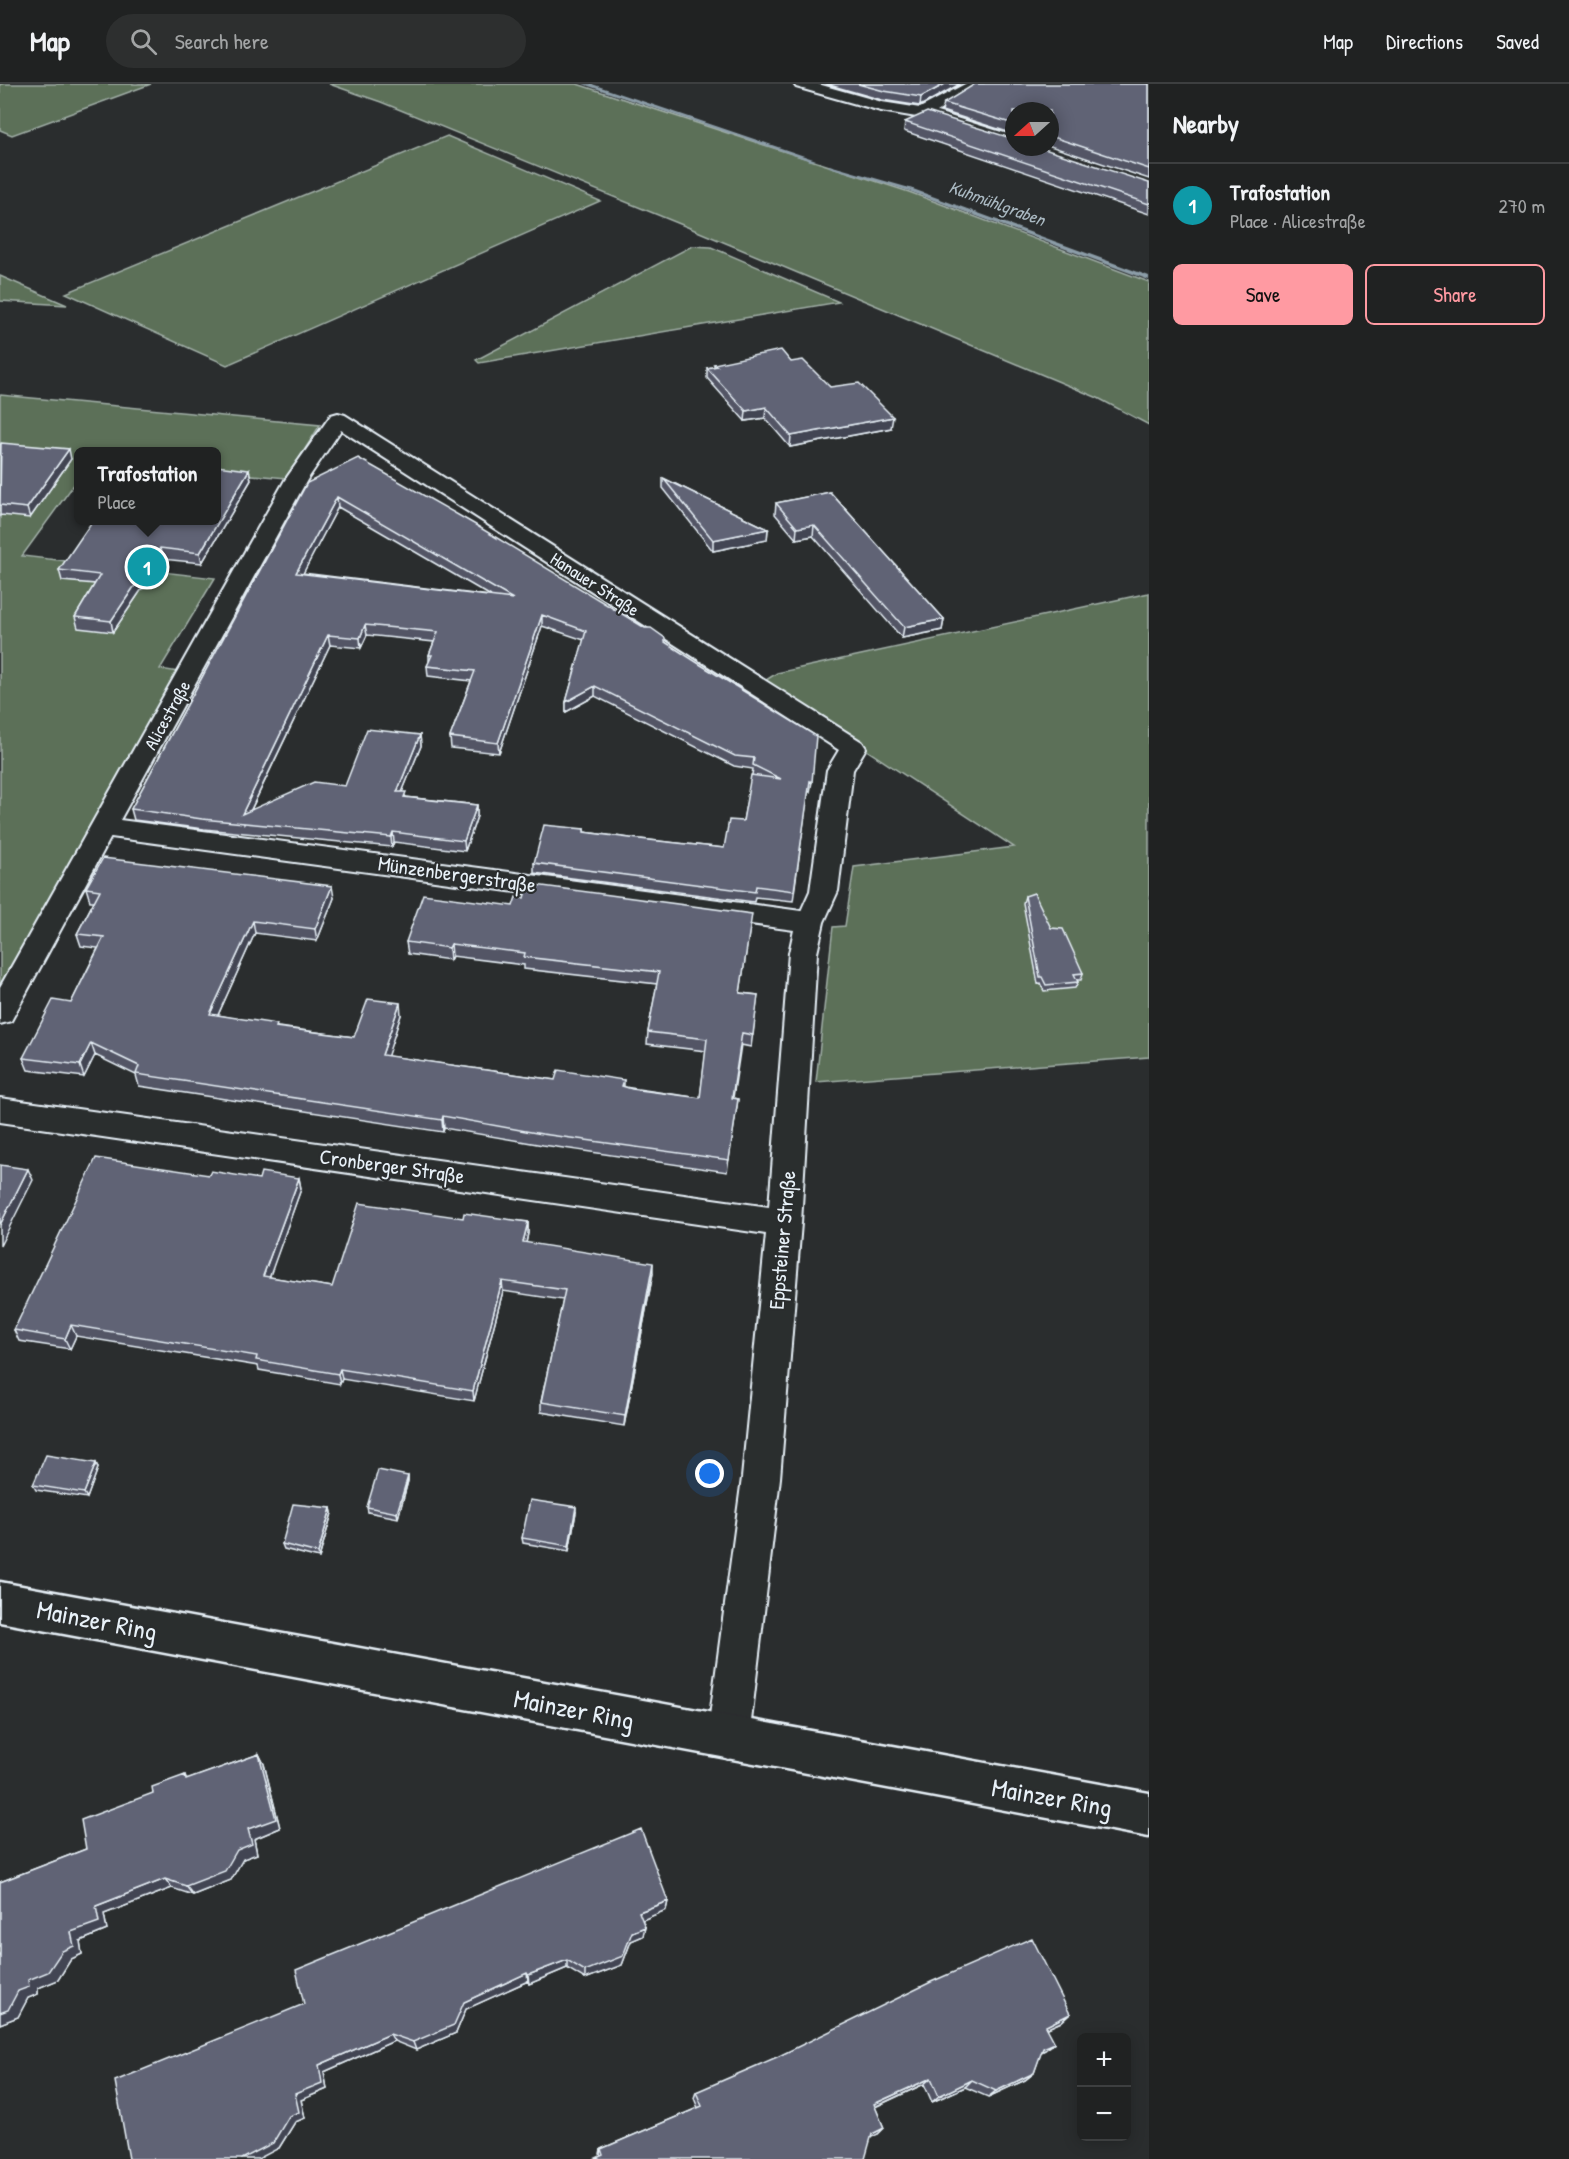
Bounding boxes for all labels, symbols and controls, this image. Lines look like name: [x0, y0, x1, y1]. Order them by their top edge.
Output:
search box: [106, 14, 526, 68]
text: Map: [30, 22, 70, 60]
icon: search: [127, 25, 160, 58]
text: Search here: [175, 26, 269, 56]
text: Map: [1323, 27, 1353, 56]
text: Directions: [1386, 27, 1463, 56]
text: Saved: [1496, 27, 1539, 56]
north arrow: [1005, 102, 1059, 156]
text: Nearby: [1173, 106, 1239, 141]
water label: Kuhmühlgraben: [945, 174, 1050, 233]
text: Trafostation: [1230, 177, 1330, 207]
text: 1: [1189, 192, 1196, 219]
text: 270 m: [1499, 192, 1545, 219]
text: Place · Alicestraße: [1230, 207, 1366, 234]
button: Save: [1173, 264, 1353, 325]
button: Share: [1365, 264, 1545, 325]
popup: [74, 447, 221, 525]
text: Trafostation: [97, 458, 198, 488]
text: Place: [97, 488, 136, 515]
pin: 1: [128, 544, 166, 590]
street label: Hanauer Straße: [546, 546, 644, 622]
street label: Alicestraße: [138, 676, 196, 754]
street label: Münzenbergerstraße: [376, 849, 538, 899]
street label: Cronberger Straße: [318, 1141, 466, 1191]
street label: Eppsteiner Straße: [761, 1169, 803, 1311]
your location: [695, 1459, 724, 1488]
street label: Mainzer Ring: [34, 1591, 160, 1649]
street label: Mainzer Ring: [511, 1680, 637, 1738]
street label: Mainzer Ring: [989, 1769, 1115, 1825]
map controls: [1077, 2033, 1131, 2141]
button: +: [1077, 2033, 1131, 2087]
button: −: [1077, 2087, 1131, 2141]

